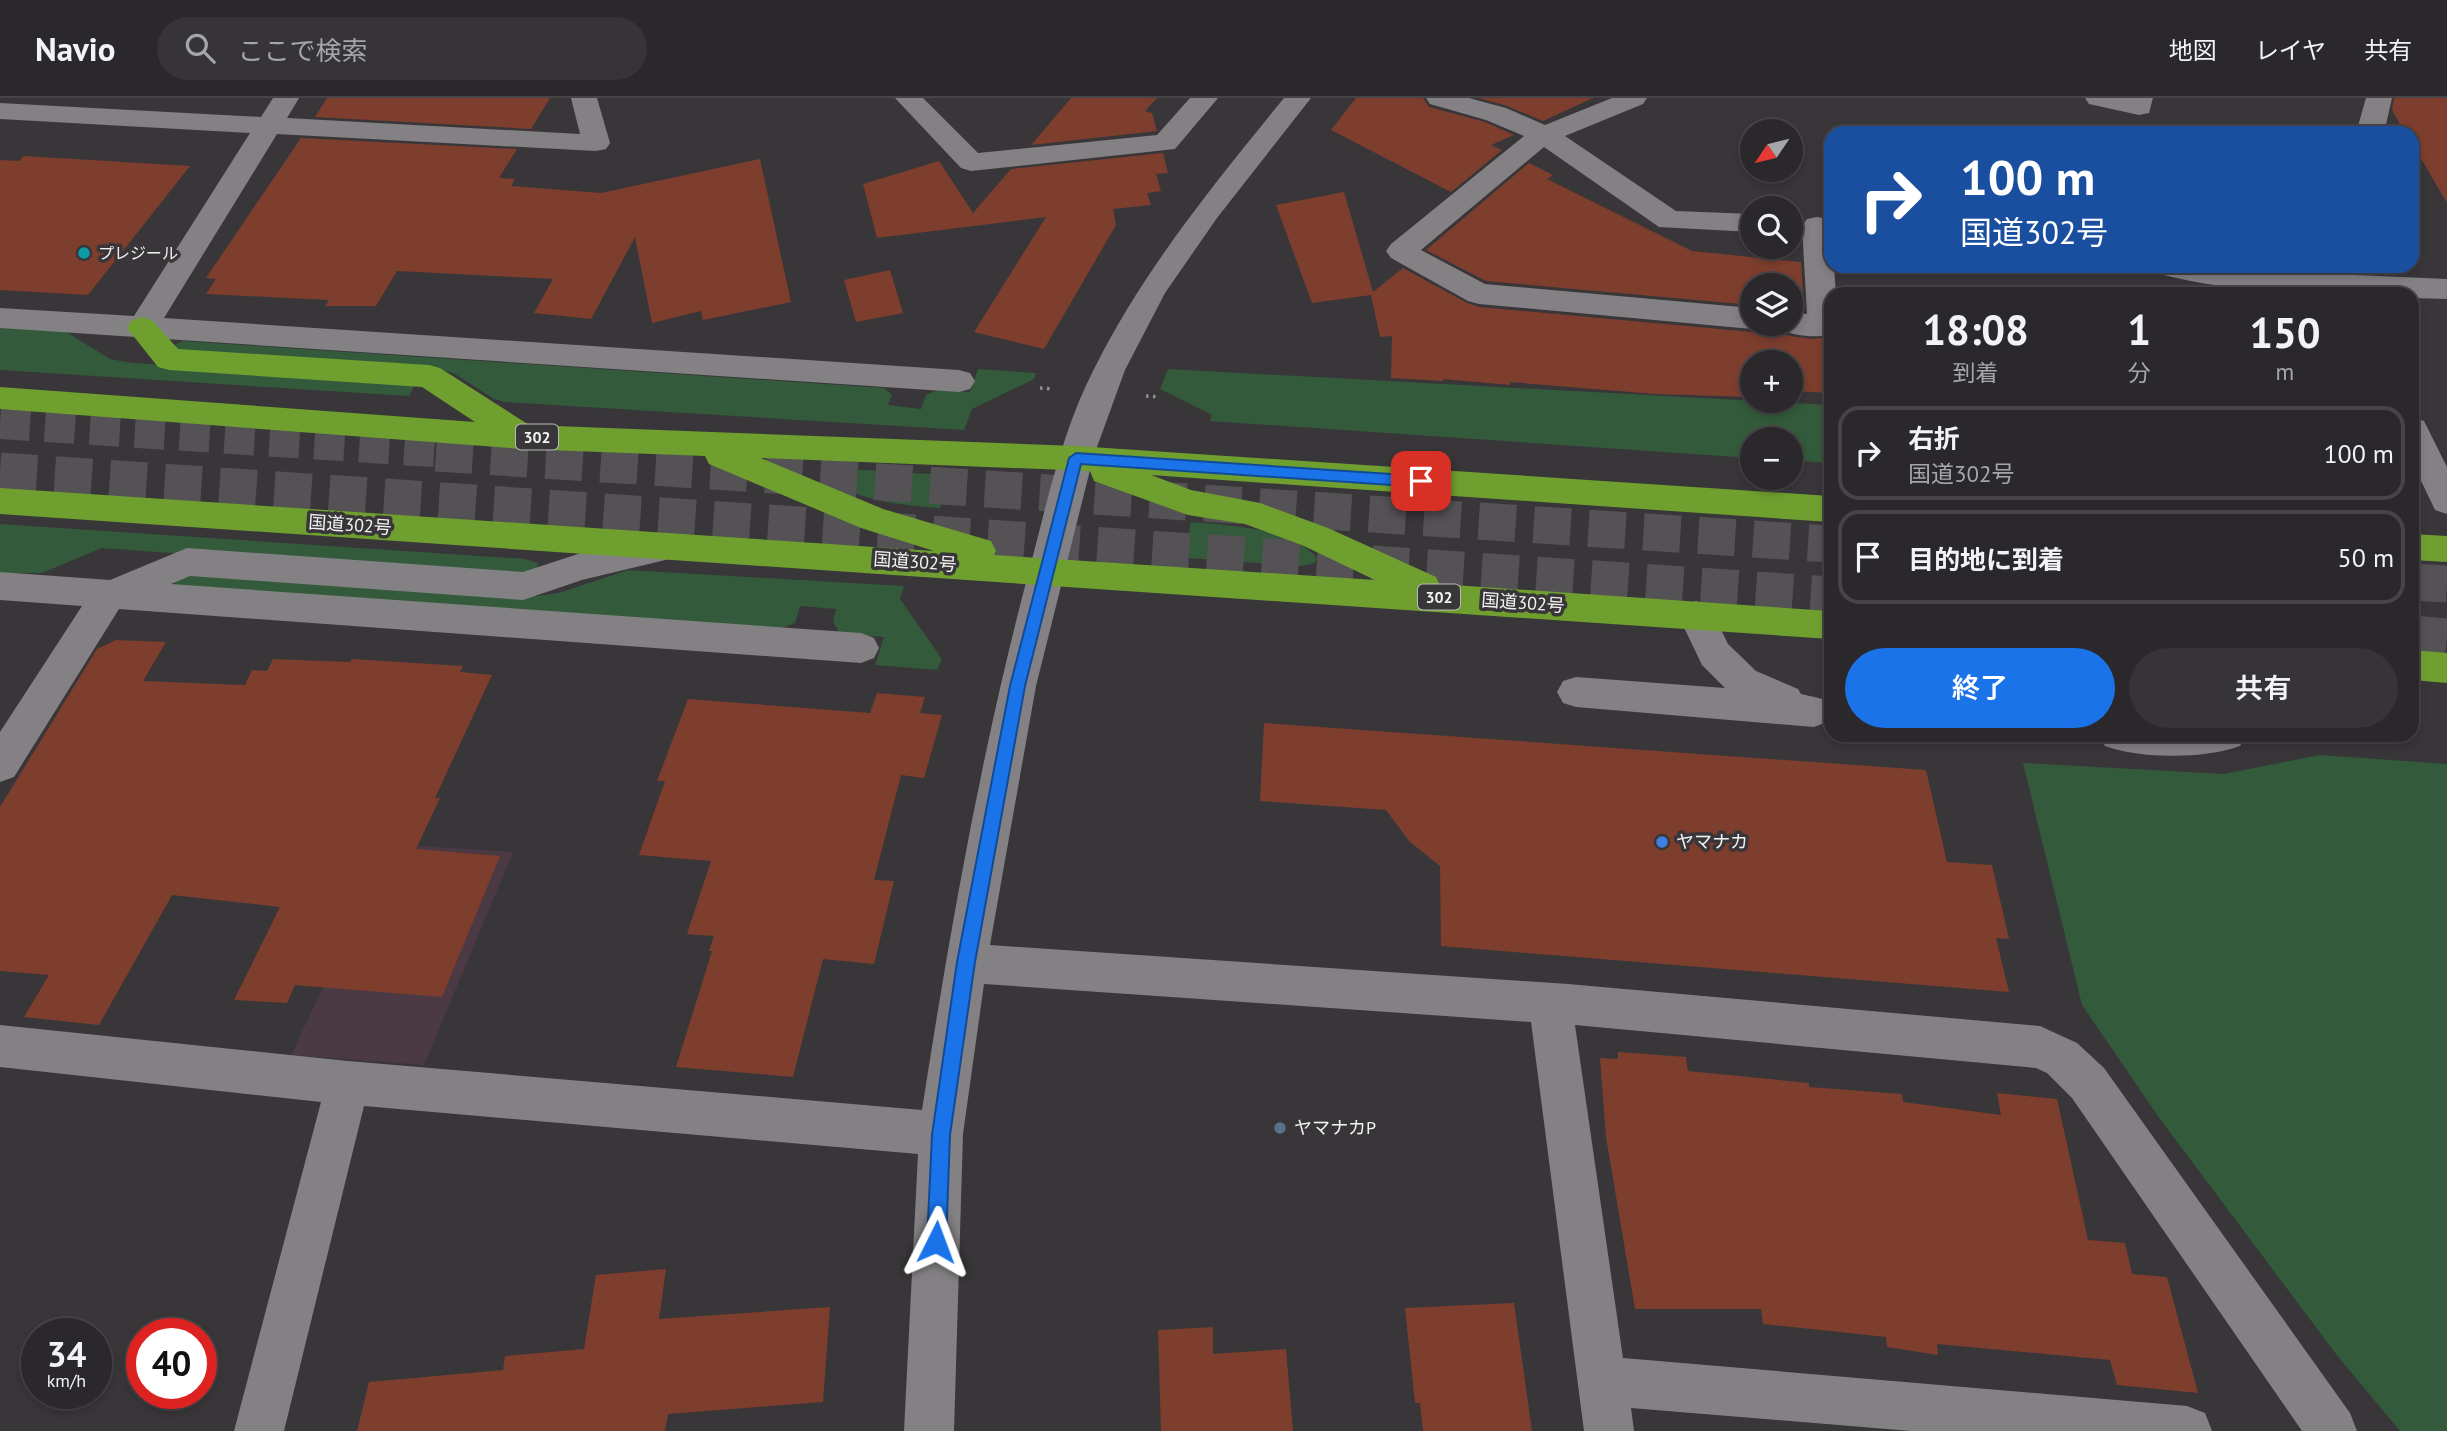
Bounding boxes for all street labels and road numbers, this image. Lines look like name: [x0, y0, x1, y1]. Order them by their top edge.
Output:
road number: 302: [516, 424, 558, 450]
street label: 国道302号: [308, 510, 392, 539]
street label: 国道302号: [873, 547, 957, 576]
road number: 302: [1418, 584, 1460, 610]
street label: 国道302号: [1481, 588, 1565, 617]

